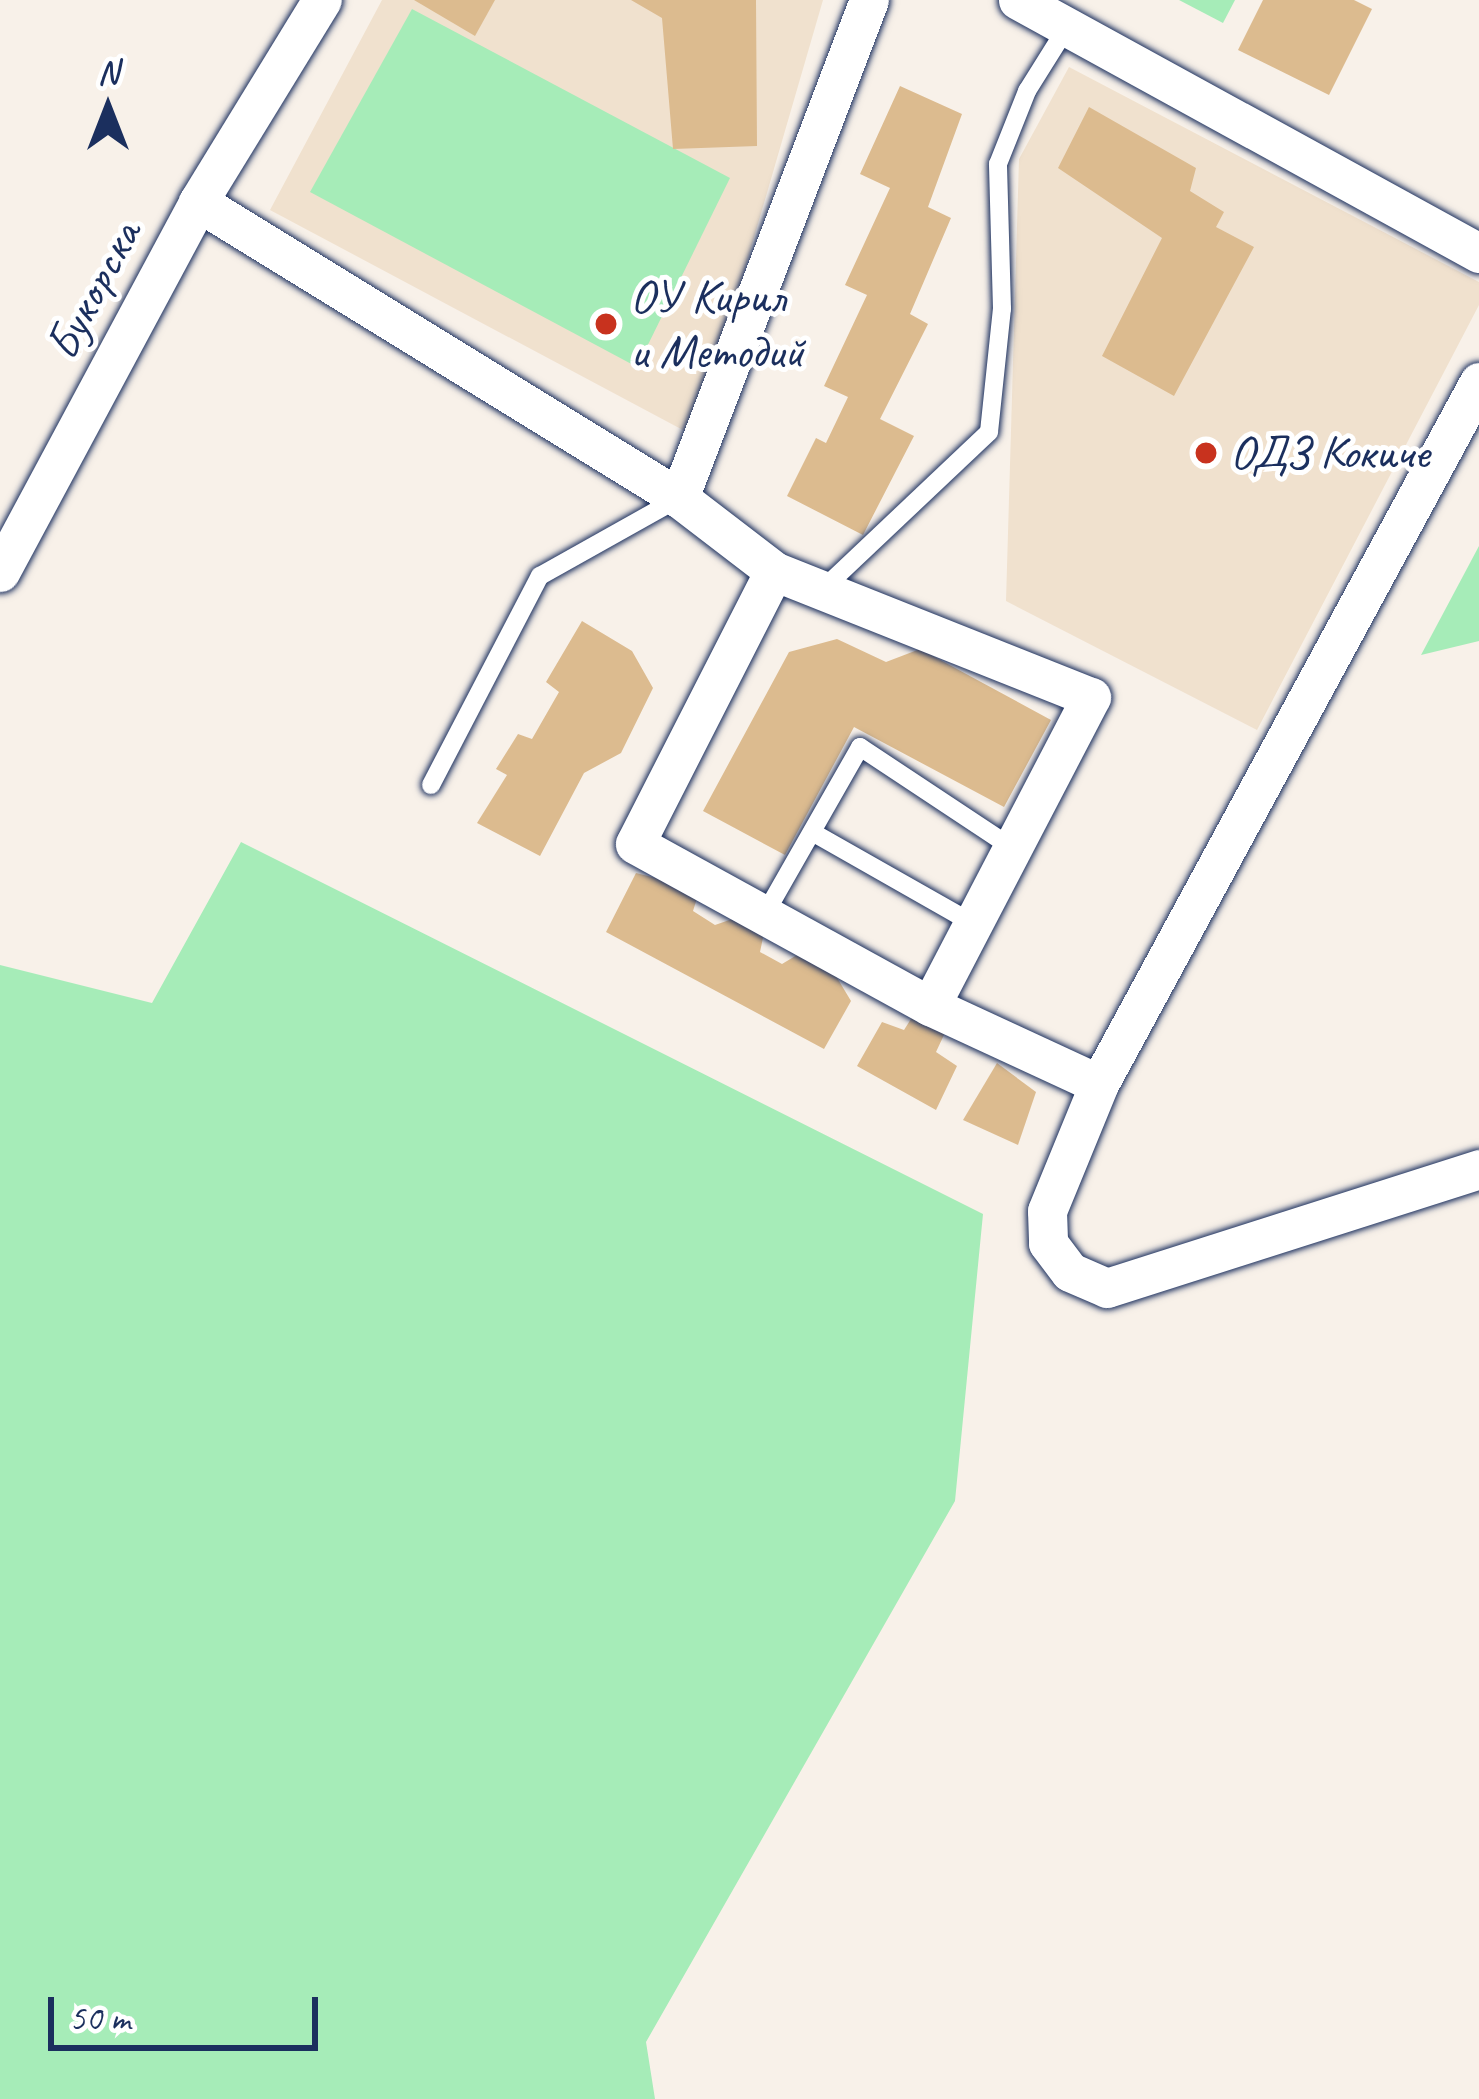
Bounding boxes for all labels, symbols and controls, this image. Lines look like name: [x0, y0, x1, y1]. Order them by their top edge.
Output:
north arrow: [48, 48, 168, 168]
text: N: [98, 51, 118, 93]
street label: Букорска: [33, 211, 153, 369]
place label: ОУ Кирил и Методий: [630, 267, 803, 380]
marker: ОУ Кирил и Методий: [593, 311, 619, 337]
place label: ОДЗ Кокиче: [1230, 424, 1429, 482]
marker: ОДЗ Кокиче: [1193, 440, 1219, 466]
scale bar: [54, 1973, 324, 2047]
text: 50 m: [69, 1995, 130, 2041]

